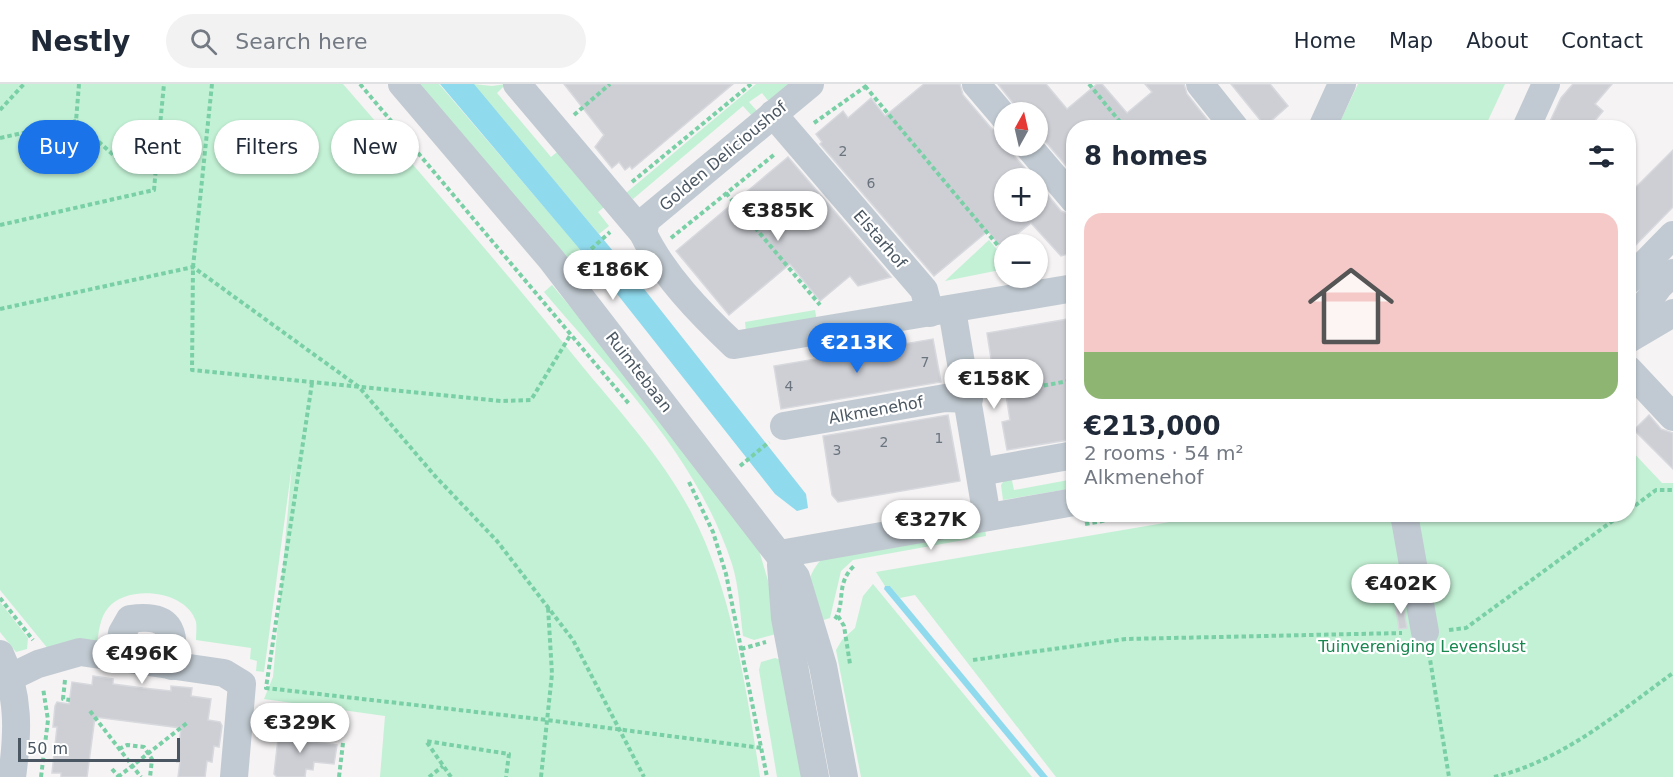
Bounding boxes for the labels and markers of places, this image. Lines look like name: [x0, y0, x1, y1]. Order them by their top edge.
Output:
pin: €385K: [736, 191, 820, 242]
pin: €186K: [571, 250, 655, 301]
pin: €213K: [815, 323, 899, 374]
pin: €158K: [952, 359, 1036, 410]
pin: €327K: [889, 500, 973, 551]
pin: €402K: [1359, 564, 1443, 615]
pin: €496K: [100, 634, 184, 685]
pin: €329K: [258, 703, 342, 754]

